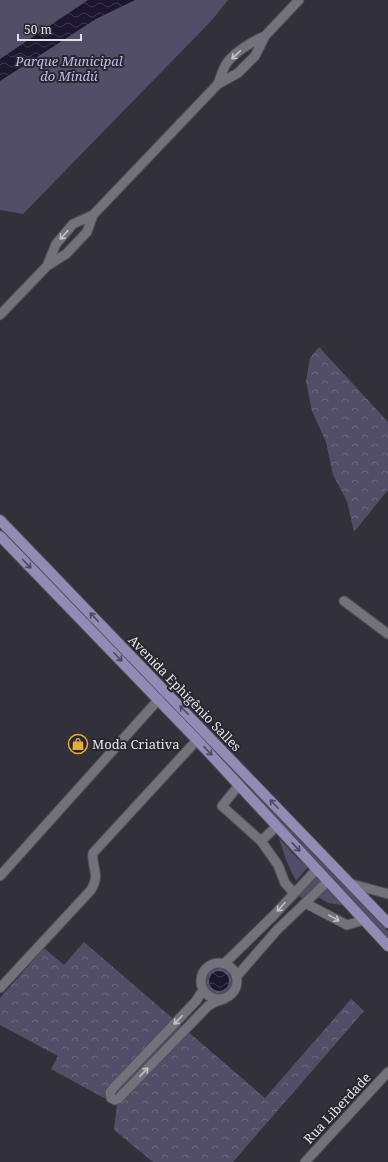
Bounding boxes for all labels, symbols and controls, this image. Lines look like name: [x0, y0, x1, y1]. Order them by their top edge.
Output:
scale bar: [18, 16, 81, 42]
text: 50 m: [24, 21, 52, 38]
one-way arrow: [230, 50, 241, 59]
park label: Parque Municipal do Mindú: [14, 52, 123, 85]
one-way arrow: [60, 229, 69, 239]
one-way arrow: [22, 559, 32, 569]
one-way arrow: [89, 612, 98, 622]
street label: Avenida Ephigênio Salles: [125, 631, 245, 755]
one-way arrow: [113, 652, 123, 662]
one-way arrow: [179, 705, 189, 715]
shop icon: Moda Criativa: [67, 733, 89, 755]
place label: Moda Criativa: [92, 735, 180, 753]
one-way arrow: [203, 746, 213, 756]
one-way arrow: [269, 799, 279, 809]
one-way arrow: [292, 841, 301, 852]
one-way arrow: [276, 902, 285, 913]
one-way arrow: [328, 914, 340, 922]
one-way arrow: [173, 1015, 183, 1025]
one-way arrow: [139, 1067, 149, 1077]
street label: Rua Liberdade: [299, 1069, 375, 1147]

